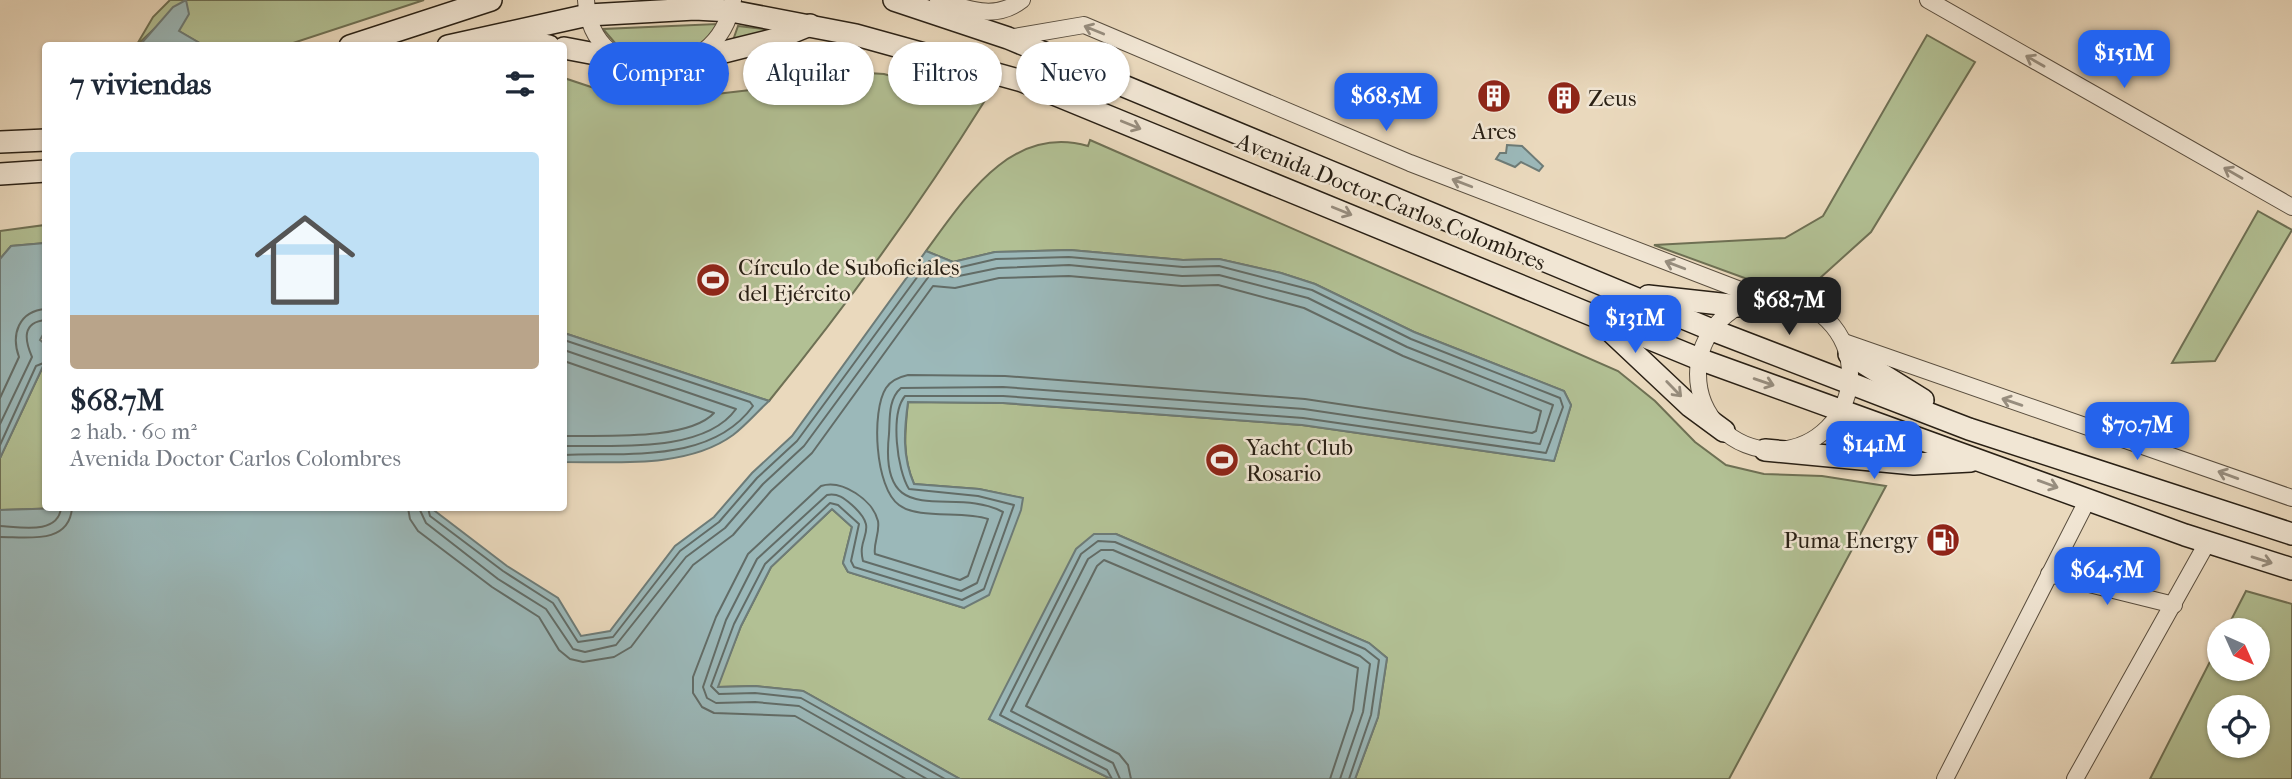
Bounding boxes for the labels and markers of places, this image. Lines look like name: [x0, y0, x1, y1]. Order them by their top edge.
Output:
pin: $151M: [2075, 31, 2173, 90]
pin: $68.5M: [1329, 74, 1443, 133]
building icon: Ares: [1475, 77, 1513, 115]
building icon: Zeus: [1545, 79, 1583, 117]
place label: Zeus: [1588, 85, 1636, 112]
place label: Ares: [1471, 118, 1516, 145]
place label: Círculo de Suboficiales del Ejército: [738, 254, 959, 307]
sports icon: Círculo de Suboficiales del Ejército: [694, 261, 732, 299]
pin: $68.7M: [1732, 278, 1846, 337]
pin: $131M: [1586, 296, 1684, 355]
pin: $70.7M: [2080, 402, 2194, 462]
pin: $141M: [1825, 421, 1923, 481]
place label: Yacht Club Rosario: [1245, 434, 1353, 487]
sports icon: Yacht Club Rosario: [1203, 441, 1241, 479]
fuel station icon: Puma Energy: [1924, 521, 1962, 559]
place label: Puma Energy: [1783, 527, 1919, 554]
pin: $64.5M: [2050, 548, 2164, 607]

